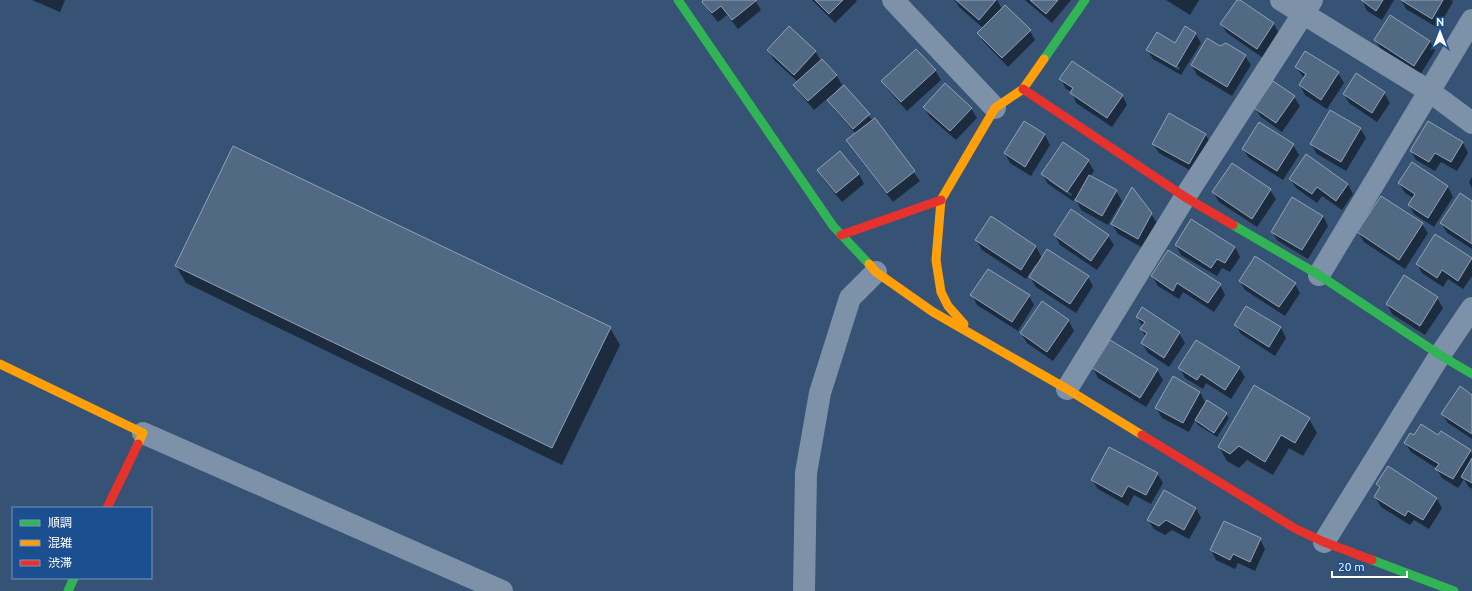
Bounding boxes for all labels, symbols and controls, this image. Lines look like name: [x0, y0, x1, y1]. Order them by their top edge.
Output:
north arrow: [1420, 12, 1460, 52]
text: N: [1436, 16, 1444, 28]
legend: [12, 507, 152, 579]
text: 順調: [48, 516, 72, 529]
text: 混雑: [48, 536, 72, 549]
scale bar: [1332, 553, 1407, 579]
text: 渋滞: [48, 556, 72, 569]
text: 20 m: [1338, 560, 1365, 573]

